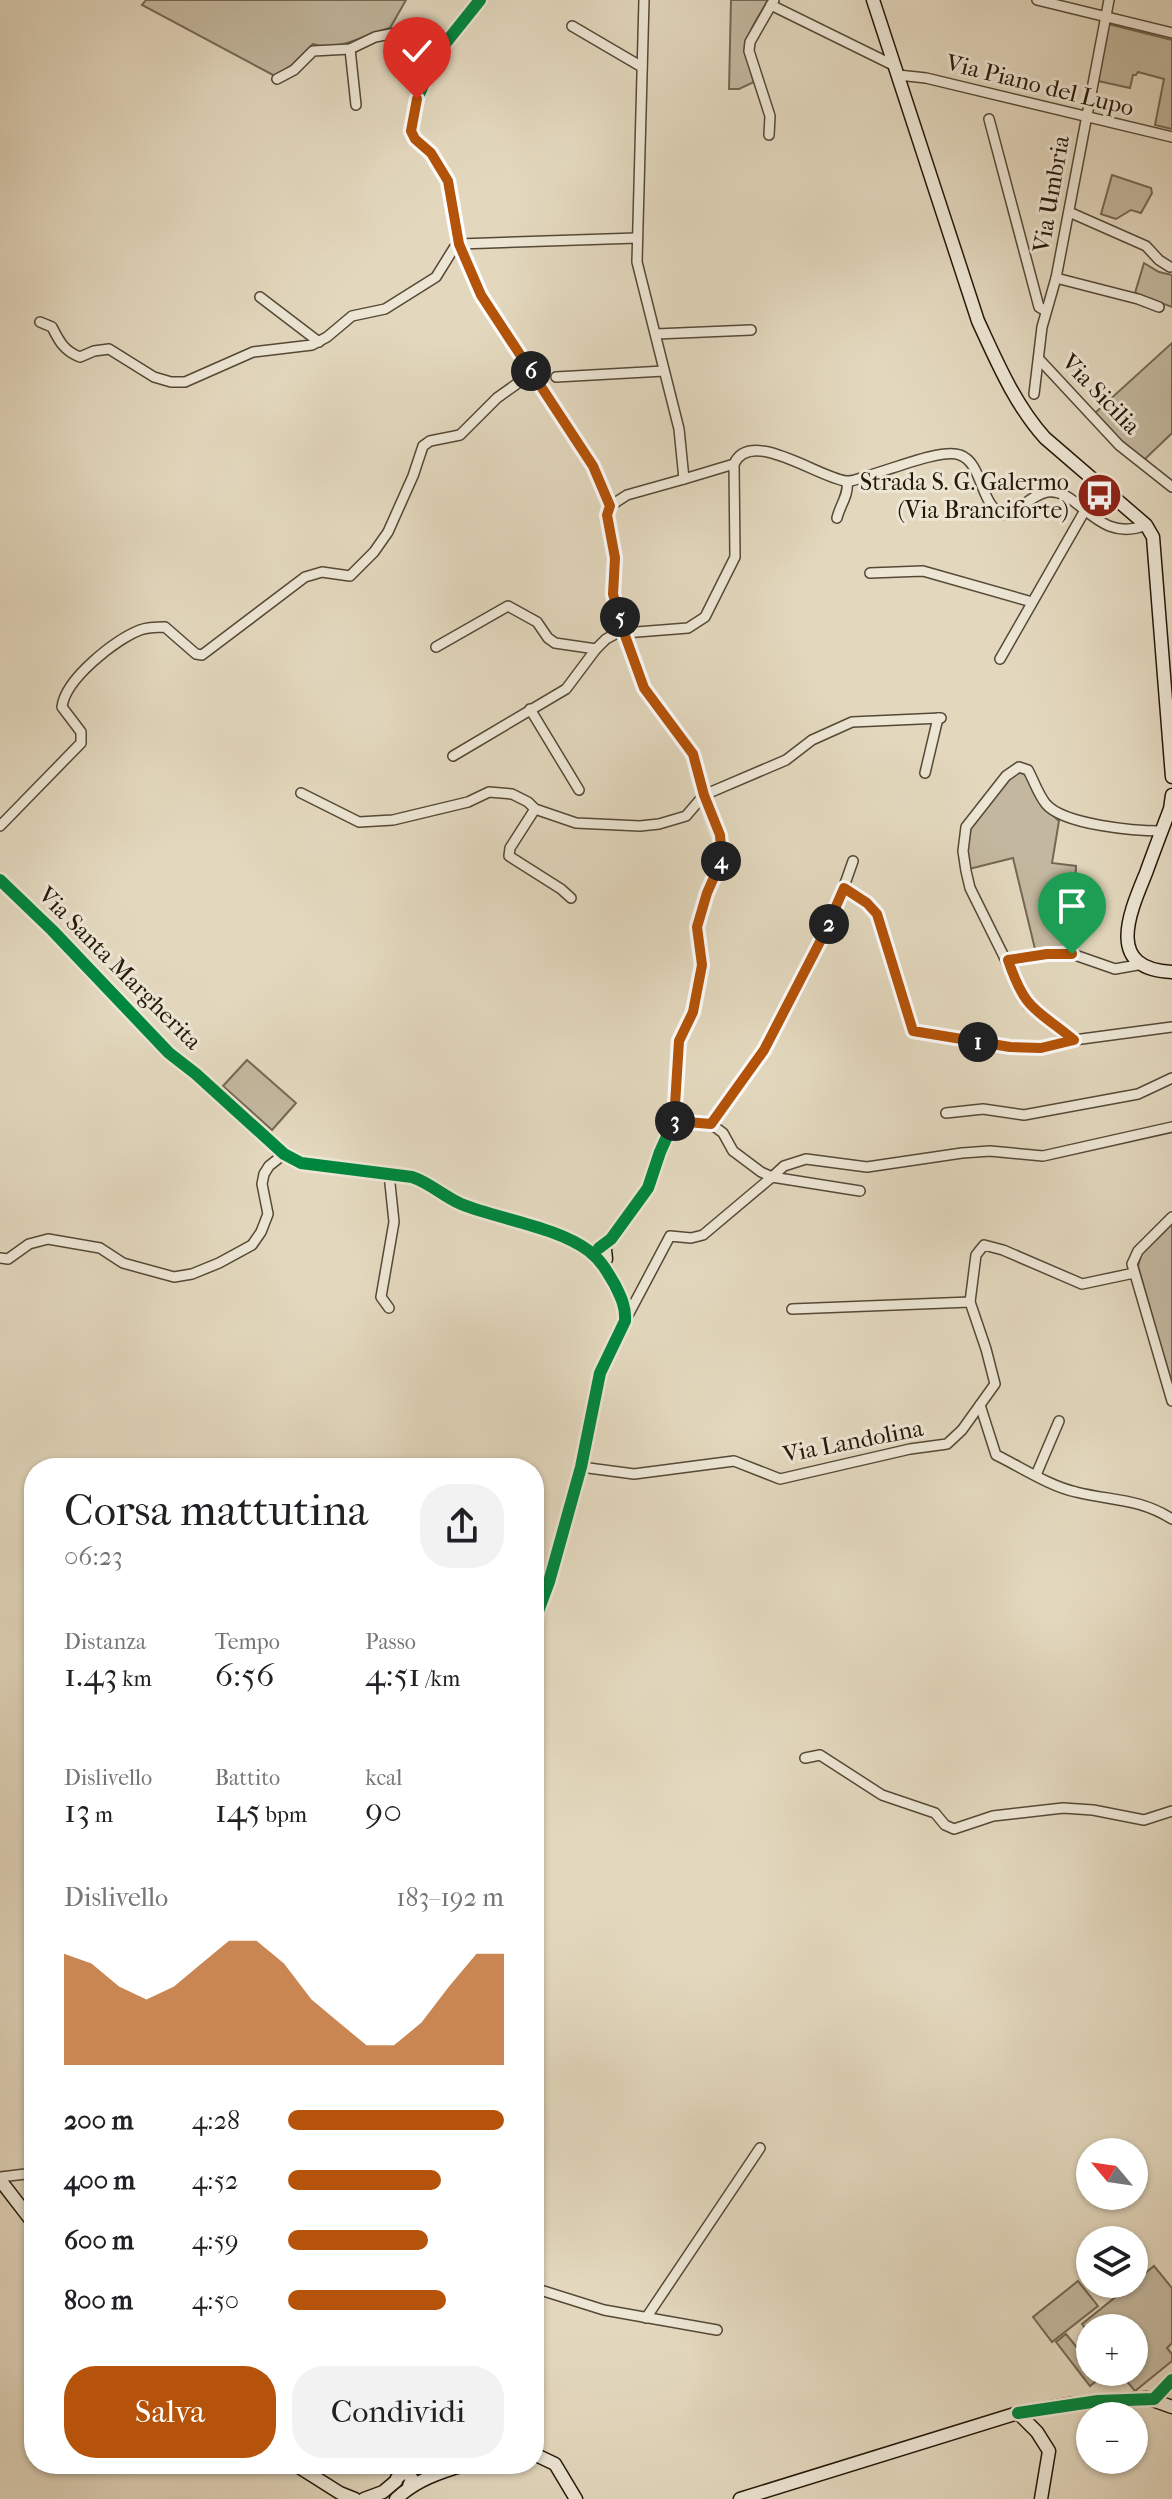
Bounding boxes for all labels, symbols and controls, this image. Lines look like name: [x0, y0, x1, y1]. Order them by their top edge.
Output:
pin: [383, 17, 451, 99]
icon: check: [395, 29, 439, 73]
street label: Via Piano del Lupo: [942, 48, 1137, 122]
street label: Via Umbria: [1027, 132, 1075, 256]
street label: Via Sicilia: [1055, 347, 1147, 441]
pin: 6: [511, 351, 551, 391]
text: 6: [525, 358, 537, 384]
place label: Strada S. G. Galermo (Via Branciforte): [860, 468, 1069, 524]
bus stop icon: Strada S. G. Galermo (Via Branciforte): [1076, 472, 1124, 520]
pin: 5: [600, 597, 640, 637]
text: 5: [615, 604, 625, 630]
pin: 4: [701, 841, 741, 881]
text: 4: [715, 848, 728, 874]
pin: [1038, 872, 1106, 954]
street label: Via Santa Margherita: [32, 880, 208, 1056]
icon: arrive: [1050, 884, 1094, 928]
pin: 2: [809, 904, 849, 944]
text: 2: [823, 911, 835, 937]
pin: 1: [958, 1022, 998, 1062]
text: 1: [974, 1029, 982, 1055]
pin: 3: [655, 1101, 695, 1141]
text: 3: [670, 1108, 680, 1134]
street label: Via Landolina: [780, 1414, 926, 1468]
button: share: [420, 1484, 504, 1568]
text: Corsa mattutina: [64, 1485, 368, 1536]
text: 06:23: [64, 1541, 123, 1572]
text: Distanza: [64, 1629, 146, 1655]
text: Tempo: [215, 1629, 280, 1655]
text: Passo: [365, 1629, 416, 1655]
text: 1.43: [64, 1655, 118, 1695]
text: 6:56: [215, 1655, 274, 1695]
text: 4:51: [365, 1655, 420, 1695]
text: km: [118, 1666, 152, 1692]
text: /km: [420, 1666, 460, 1692]
text: Dislivello: [64, 1765, 152, 1791]
text: Battito: [215, 1765, 280, 1791]
text: kcal: [365, 1765, 402, 1791]
text: 13: [64, 1791, 90, 1831]
text: 145: [215, 1791, 261, 1831]
text: 90: [365, 1791, 402, 1831]
text: m: [90, 1802, 113, 1828]
text: bpm: [261, 1802, 307, 1828]
text: Dislivello: [64, 1882, 168, 1913]
text: 183–192 m: [396, 1882, 504, 1913]
text: 200 m: [64, 2105, 133, 2136]
text: 4:28: [192, 2105, 240, 2136]
north arrow: [1076, 2138, 1148, 2210]
map controls: [1076, 2138, 1148, 2474]
text: 400 m: [64, 2165, 135, 2196]
text: 4:52: [192, 2165, 238, 2196]
text: 600 m: [64, 2225, 134, 2256]
text: 4:59: [192, 2225, 239, 2256]
button: layers: [1076, 2226, 1148, 2298]
text: 800 m: [64, 2285, 133, 2316]
text: 4:50: [192, 2285, 239, 2316]
button: +: [1076, 2314, 1148, 2386]
button: Salva: [64, 2366, 276, 2458]
button: Condividi: [292, 2366, 504, 2458]
button: −: [1076, 2402, 1148, 2474]

